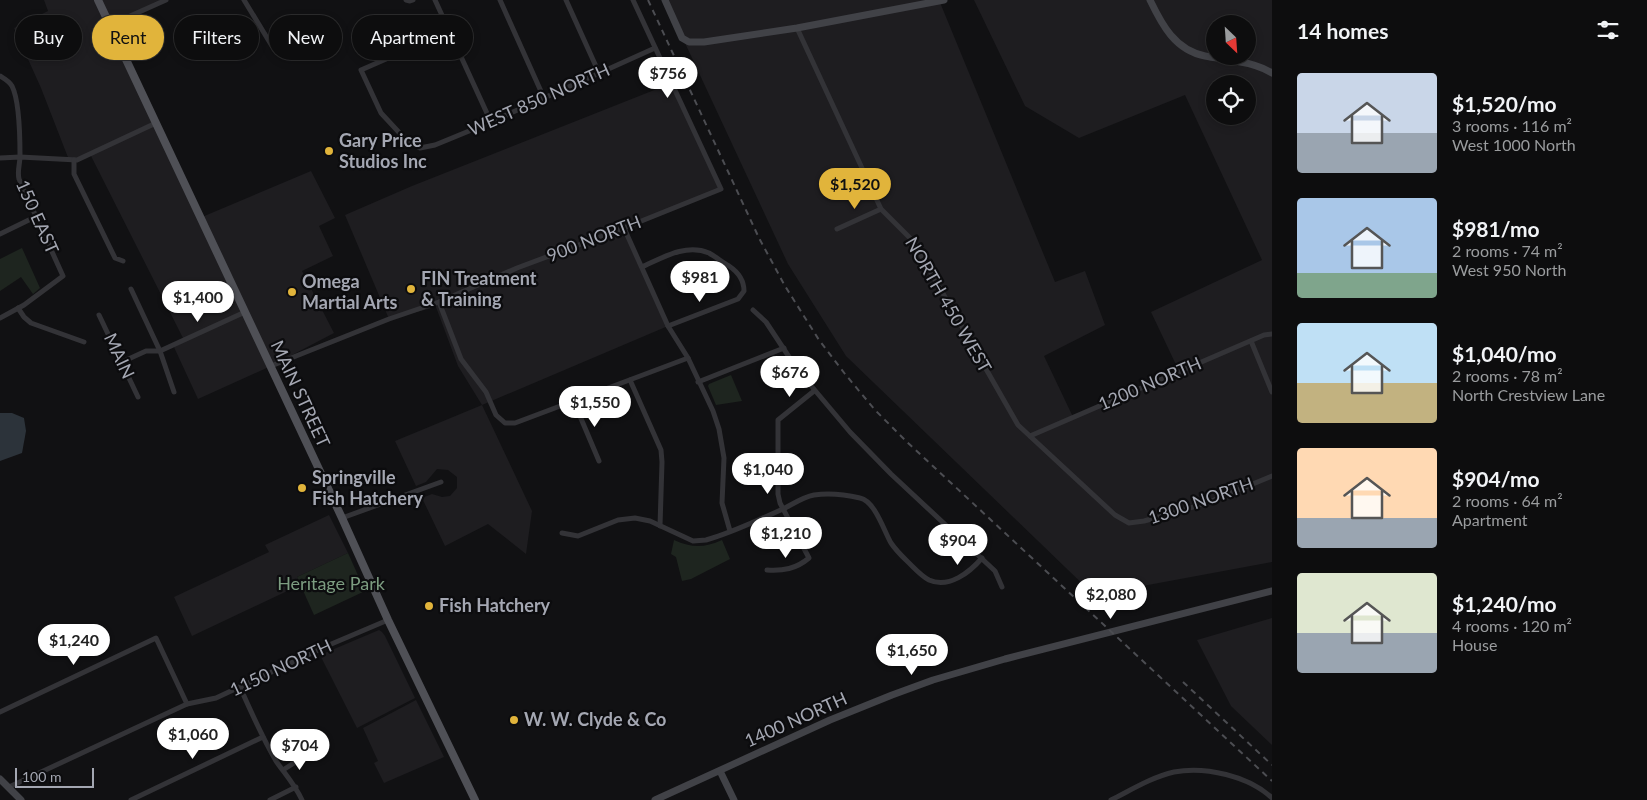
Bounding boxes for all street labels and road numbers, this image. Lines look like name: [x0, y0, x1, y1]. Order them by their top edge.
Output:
street label: WEST 850 NORTH: [464, 58, 613, 140]
street label: 150 EAST: [12, 176, 64, 257]
street label: 900 NORTH: [543, 210, 644, 266]
street label: NORTH 450 WEST: [901, 233, 997, 377]
street label: MAIN: [100, 329, 140, 382]
street label: MAIN STREET: [267, 337, 335, 451]
street label: 1200 NORTH: [1095, 352, 1204, 415]
street label: 1300 NORTH: [1145, 472, 1256, 528]
street label: 1150 NORTH: [226, 634, 335, 700]
street label: 1400 NORTH: [741, 687, 850, 751]

